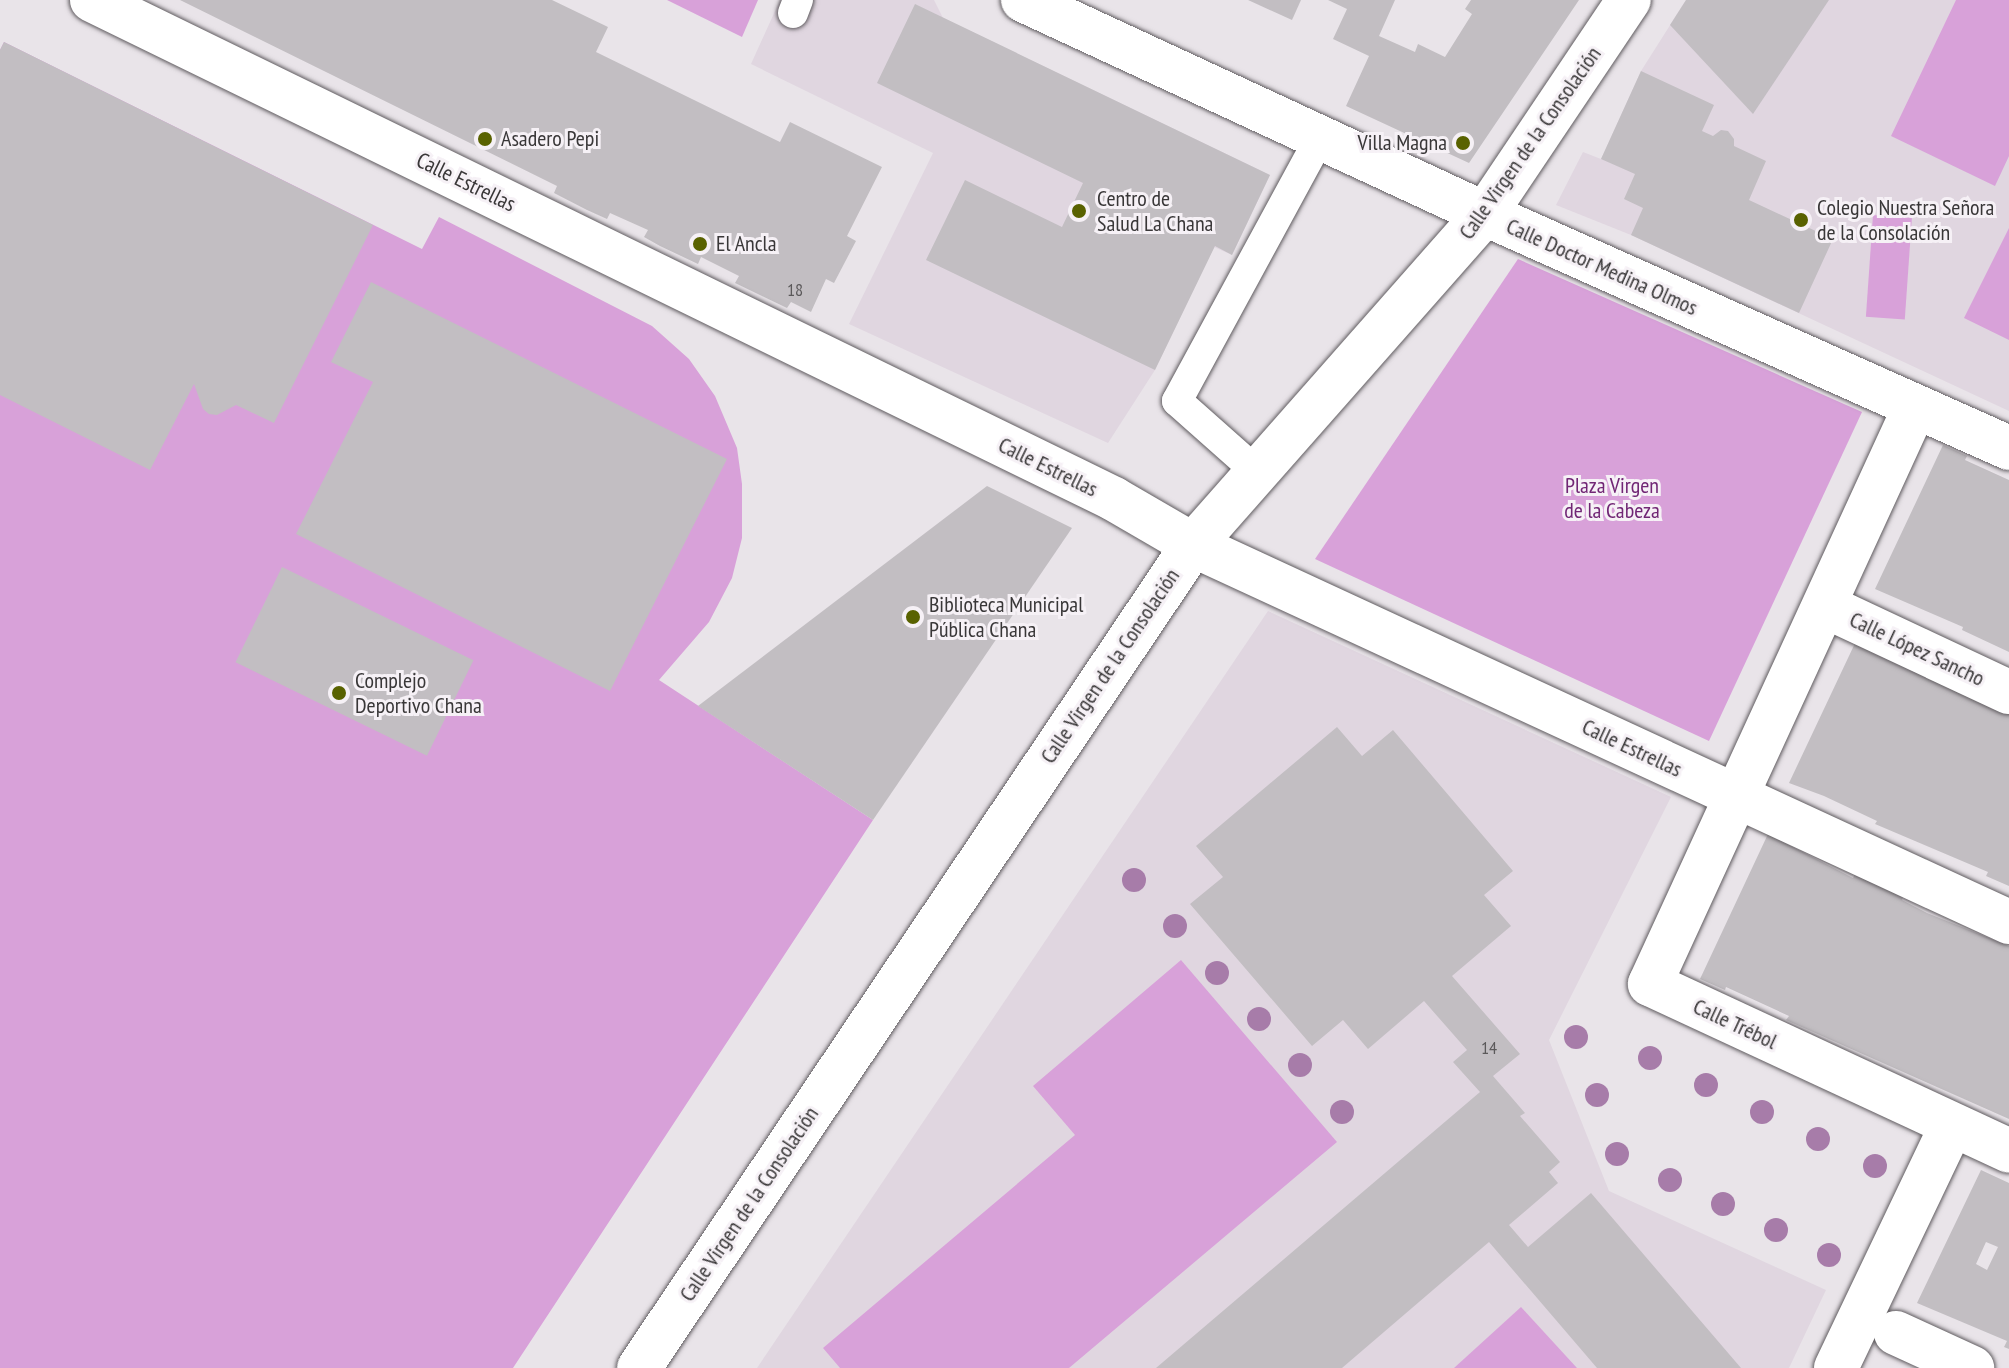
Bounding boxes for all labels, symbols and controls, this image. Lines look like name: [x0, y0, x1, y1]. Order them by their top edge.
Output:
street label: Calle Virgen de la Consolación: [1453, 41, 1607, 245]
place label: Asadero Pepi: [501, 126, 599, 152]
marker: Asadero Pepi: [476, 130, 494, 148]
place label: Villa Magna: [1358, 130, 1447, 156]
marker: Villa Magna: [1454, 134, 1472, 152]
street label: Calle Estrellas: [412, 147, 520, 217]
place label: Centro de Salud La Chana: [1097, 185, 1213, 236]
place label: Colegio Nuestra Señora de la Consolación: [1817, 194, 1994, 246]
marker: Centro de Salud La Chana: [1068, 200, 1090, 222]
marker: Colegio Nuestra Señora de la Consolación: [1792, 211, 1810, 229]
street label: Calle Doctor Medina Olmos: [1502, 213, 1702, 321]
place label: El Ancla: [716, 231, 777, 257]
marker: El Ancla: [691, 235, 709, 253]
house number: 18: [787, 279, 803, 301]
street label: Calle Estrellas: [994, 432, 1102, 502]
park label: Plaza Virgen de la Cabeza: [1564, 472, 1660, 524]
street label: Calle Virgen de la Consolación: [1035, 563, 1185, 769]
place label: Biblioteca Municipal Pública Chana: [929, 591, 1083, 642]
street label: Calle López Sancho: [1845, 606, 1989, 692]
marker: Biblioteca Municipal Pública Chana: [904, 608, 922, 626]
place label: Complejo Deportivo Chana: [355, 667, 482, 718]
marker: Complejo Deportivo Chana: [330, 684, 348, 702]
street label: Calle Estrellas: [1578, 713, 1686, 783]
street label: Calle Trébol: [1689, 993, 1781, 1055]
house number: 14: [1481, 1037, 1497, 1059]
street label: Calle Virgen de la Consolación: [674, 1101, 824, 1307]

